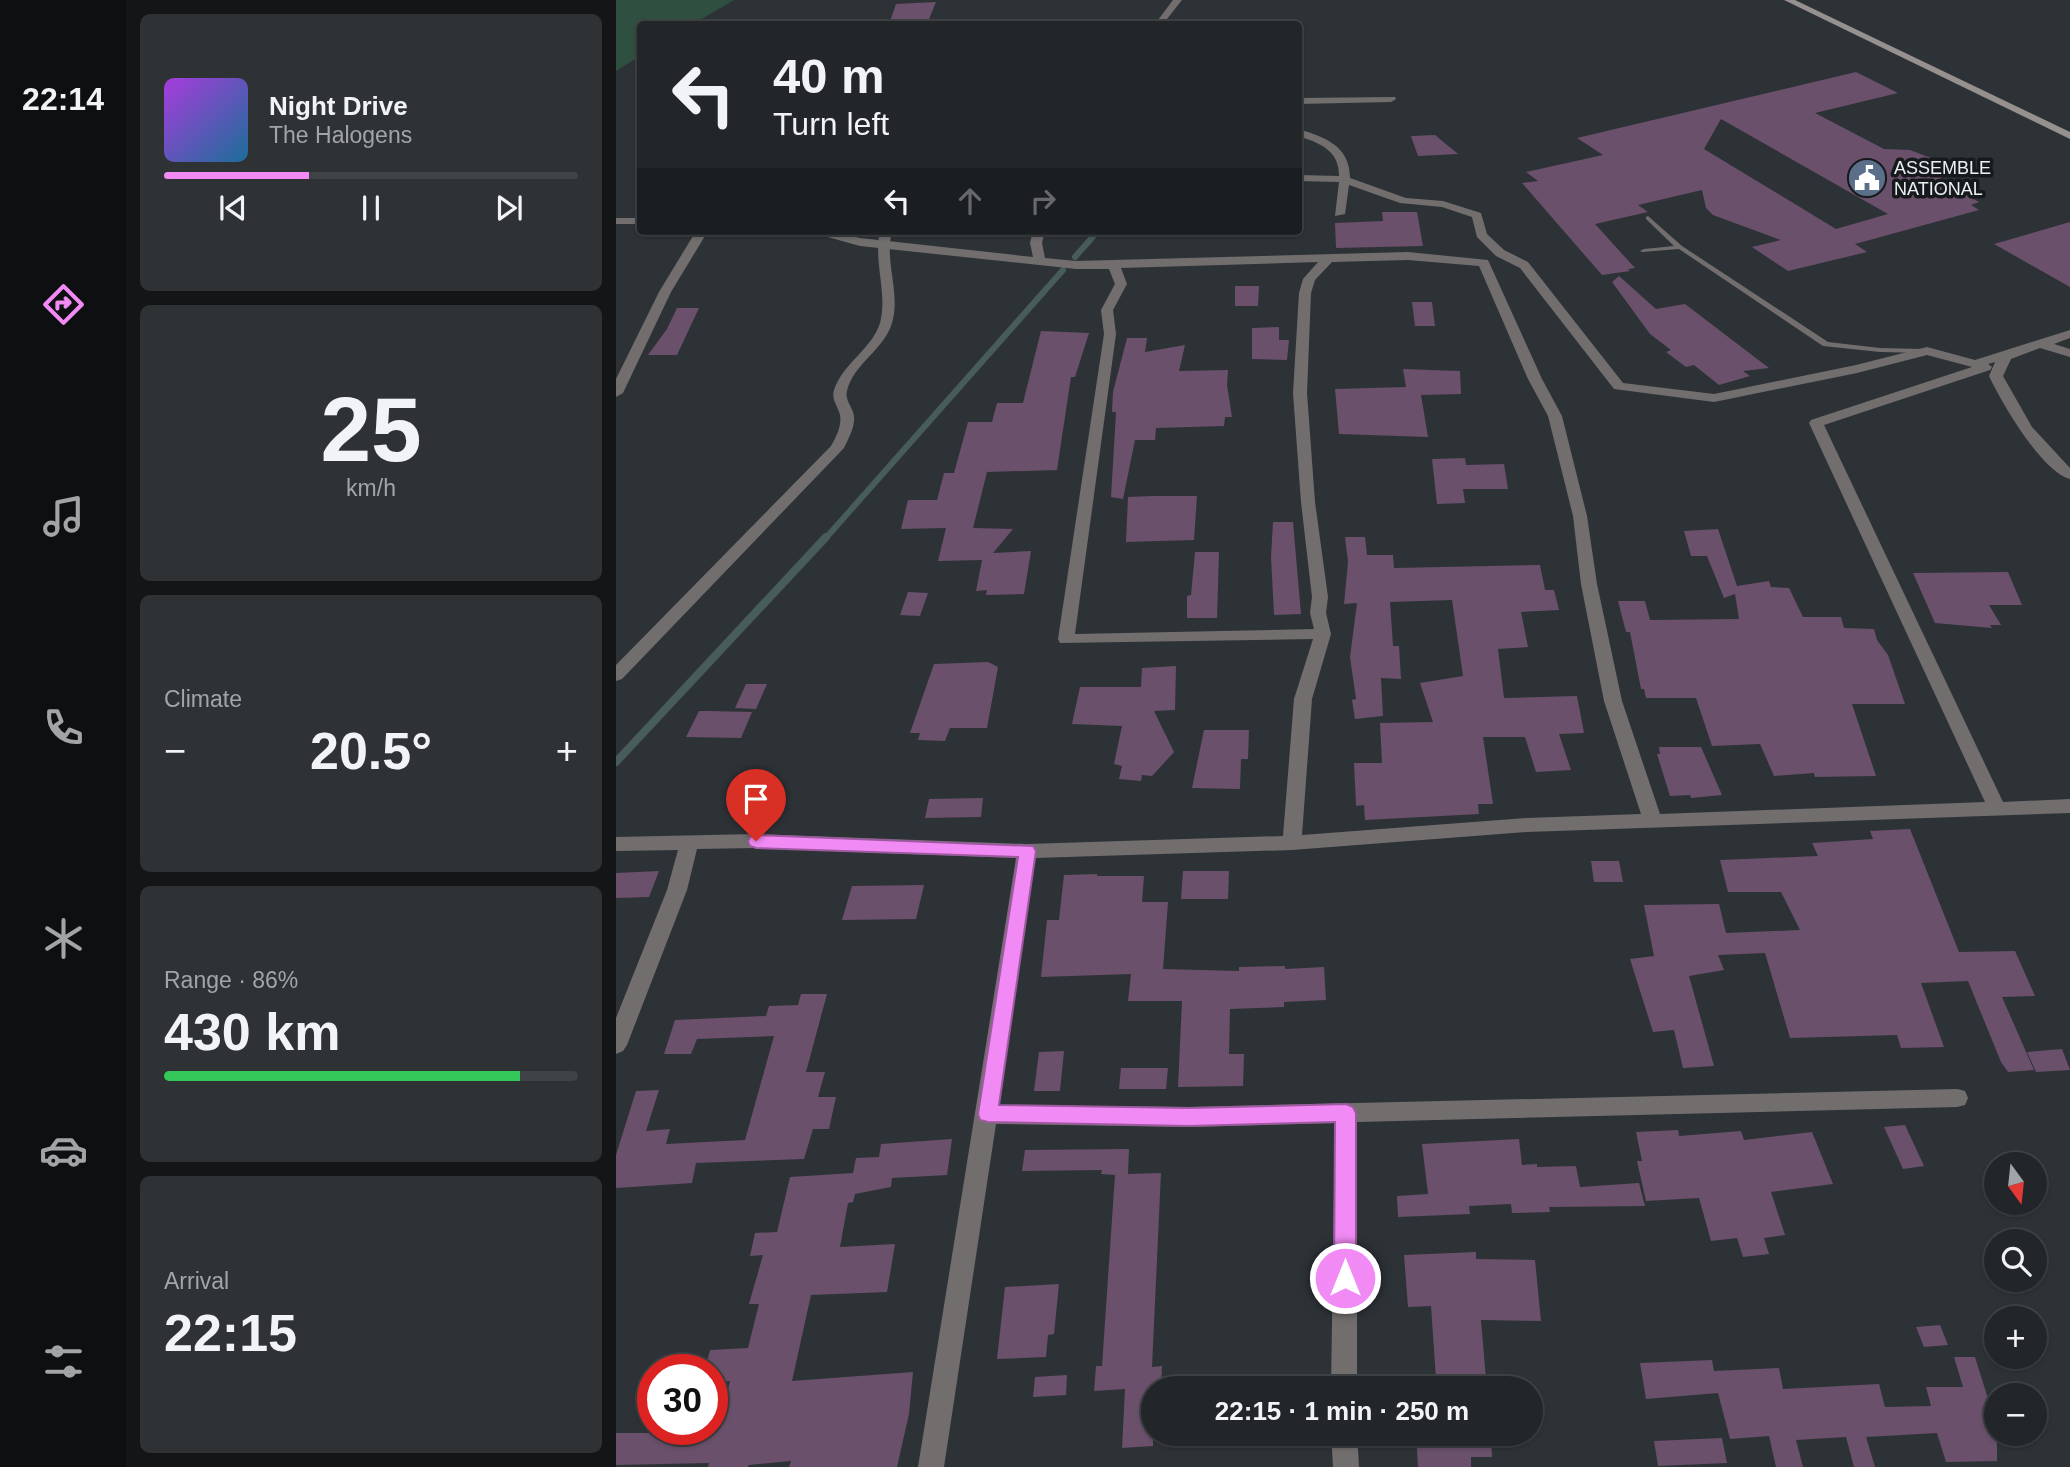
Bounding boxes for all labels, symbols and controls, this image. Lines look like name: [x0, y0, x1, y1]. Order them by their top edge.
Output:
icon: left: [658, 49, 749, 140]
text: 40 m: [773, 49, 885, 103]
text: 22:14: [22, 81, 104, 117]
text: Night Drive: [269, 91, 408, 121]
text: Turn left: [773, 106, 889, 142]
text: The Halogens: [269, 122, 412, 148]
public building icon: ASSEMBLE NATIONAL: [1846, 157, 1888, 199]
place label: ASSEMBLE NATIONAL: [1894, 158, 1991, 199]
icon: left: [878, 182, 916, 220]
icon: ahead: [951, 182, 989, 220]
icon: right: [1024, 182, 1062, 220]
icon: previous: [214, 189, 252, 227]
icon: pause: [352, 189, 390, 227]
icon: next: [490, 189, 528, 227]
icon: directions: [39, 280, 88, 329]
text: 25: [320, 379, 422, 480]
text: km/h: [346, 475, 396, 501]
icon: music: [39, 492, 88, 541]
text: Climate: [164, 686, 242, 712]
icon: phone: [39, 703, 88, 752]
text: 20.5°: [310, 722, 432, 780]
text: −: [164, 730, 186, 772]
text: +: [556, 730, 578, 772]
pin: [726, 769, 786, 841]
icon: arrive: [737, 780, 775, 818]
icon: climate: [39, 914, 88, 963]
text: Range · 86%: [164, 967, 298, 993]
text: 430 km: [164, 1003, 340, 1061]
icon: car: [39, 1126, 88, 1175]
north arrow: [1984, 1152, 2048, 1214]
map controls: [1984, 1152, 2047, 1446]
button: search: [1984, 1229, 2047, 1292]
position arrow: [1308, 1241, 1382, 1315]
text: Arrival: [164, 1268, 229, 1294]
text: 22:15: [164, 1304, 297, 1362]
button: +: [1984, 1306, 2047, 1369]
icon: filters: [39, 1337, 88, 1386]
speed limit sign: 30: [637, 1354, 728, 1445]
button: −: [1984, 1383, 2047, 1446]
text: 22:15 · 1 min · 250 m: [1215, 1396, 1469, 1426]

